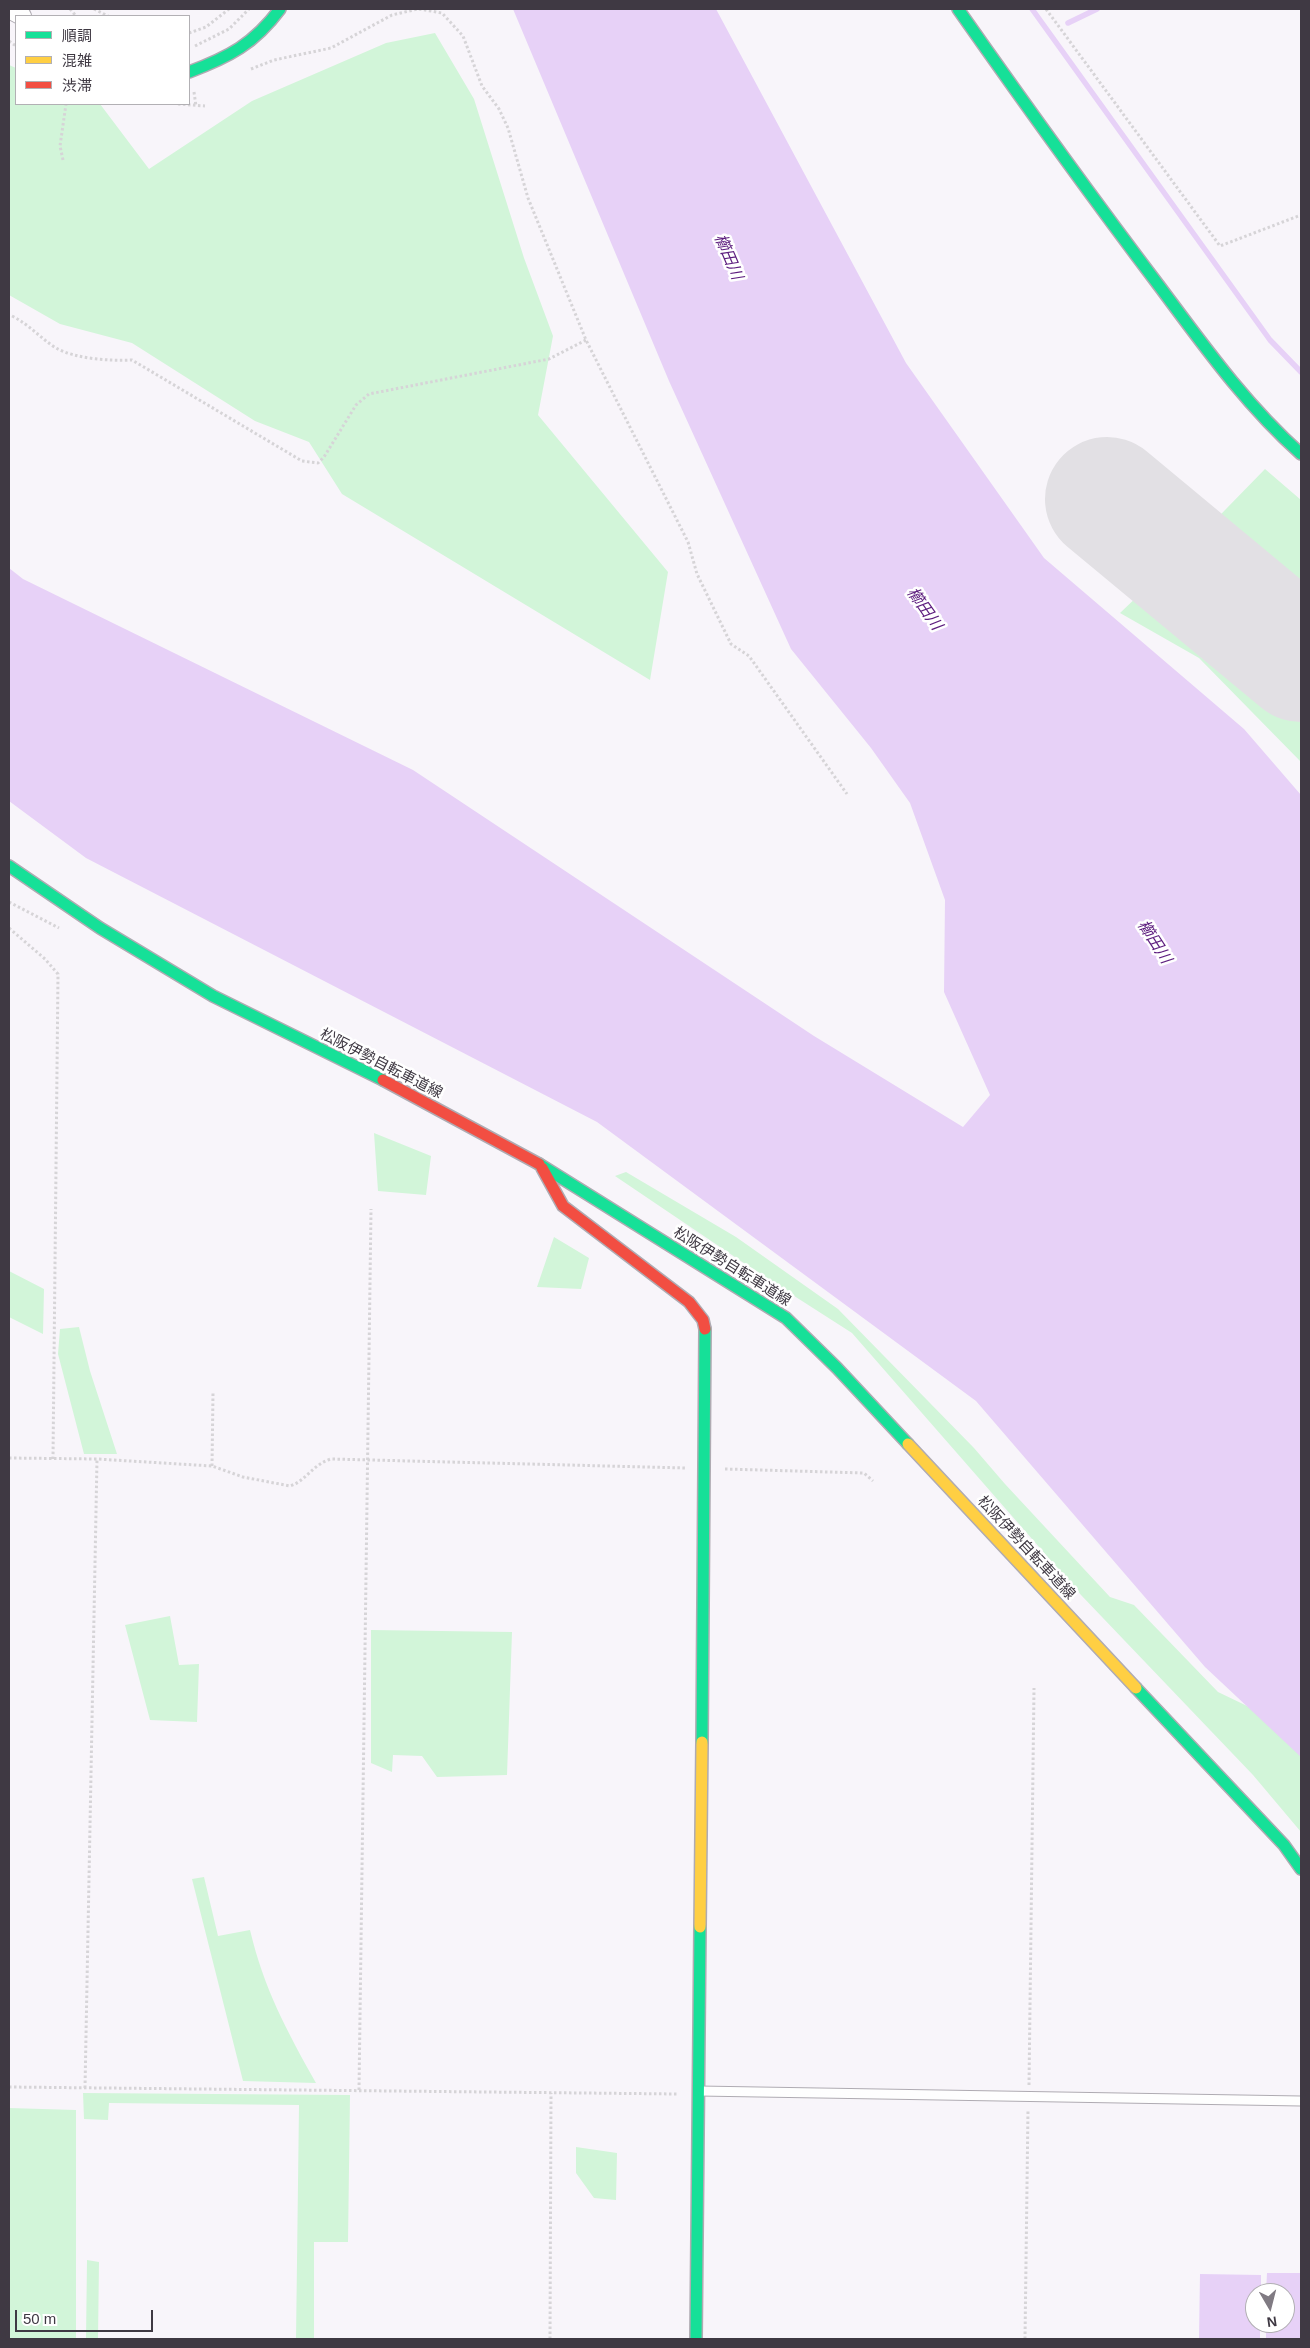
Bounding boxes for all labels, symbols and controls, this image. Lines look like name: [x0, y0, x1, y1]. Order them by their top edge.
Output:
legend: [15, 15, 190, 105]
text: 順調: [62, 27, 92, 44]
text: 混雑: [62, 52, 92, 69]
text: 渋滞: [62, 77, 92, 94]
water label: 櫛田川: [710, 231, 746, 283]
water label: 櫛田川: [902, 584, 946, 634]
water label: 櫛田川: [1133, 917, 1175, 967]
street label: 松阪伊勢自転車道線: [317, 1025, 445, 1103]
street label: 松阪伊勢自転車道線: [670, 1224, 794, 1310]
street label: 松阪伊勢自転車道線: [973, 1492, 1079, 1604]
north arrow: [1245, 2283, 1295, 2333]
scale bar: [18, 2300, 155, 2332]
text: 50 m: [23, 2310, 56, 2327]
text: N: [1266, 2313, 1278, 2330]

